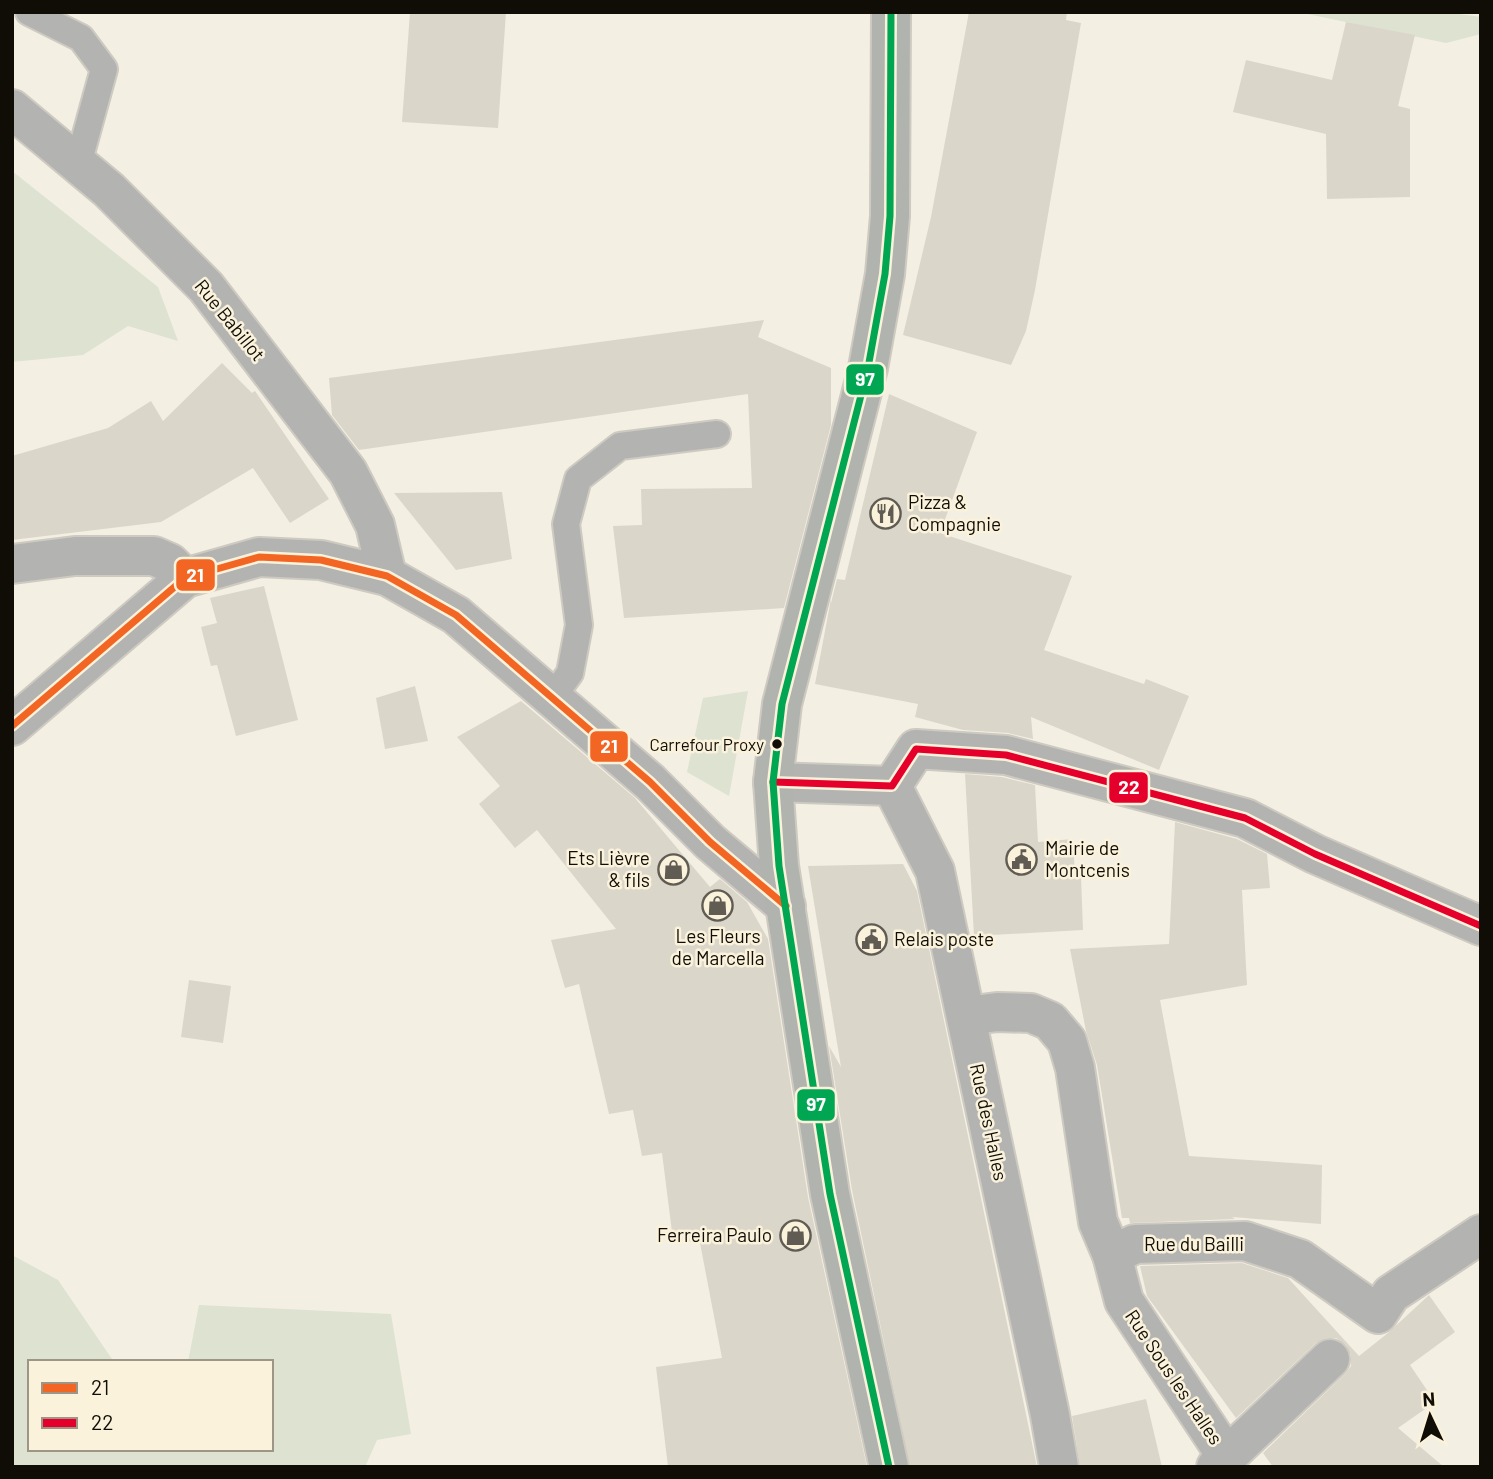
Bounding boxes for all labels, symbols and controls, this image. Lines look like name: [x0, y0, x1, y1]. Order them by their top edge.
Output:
street label: Rue Babillot: [190, 274, 270, 365]
line badge: 97: [845, 363, 885, 396]
text: 97: [855, 367, 875, 390]
place label: Pizza & Compagnie: [908, 490, 1001, 535]
restaurant icon: Pizza & Compagnie: [868, 496, 902, 530]
line badge: 21: [175, 558, 216, 592]
text: 21: [186, 563, 204, 586]
line badge: 21: [589, 730, 629, 763]
text: 21: [600, 734, 618, 757]
place label: Carrefour Proxy: [649, 734, 764, 754]
marker: Carrefour Proxy: [770, 737, 784, 751]
line badge: 22: [1108, 771, 1149, 804]
text: 22: [1118, 775, 1140, 798]
place label: Mairie de Montcenis: [1045, 836, 1130, 881]
public building icon: Mairie de Montcenis: [1005, 842, 1039, 876]
place label: Ets Lièvre & fils: [567, 846, 650, 891]
shop icon: Ets Lièvre & fils: [656, 852, 690, 886]
shop icon: Les Fleurs de Marcella: [701, 888, 735, 922]
public building icon: Relais poste: [854, 922, 888, 956]
place label: Les Fleurs de Marcella: [672, 924, 764, 969]
place label: Relais poste: [894, 927, 994, 950]
street label: Rue des Halles: [966, 1061, 1013, 1182]
line badge: 97: [796, 1088, 836, 1122]
text: 97: [806, 1092, 826, 1115]
shop icon: Ferreira Paulo: [778, 1218, 812, 1252]
place label: Ferreira Paulo: [657, 1223, 772, 1246]
street label: Rue du Bailli: [1144, 1232, 1244, 1255]
street label: Rue Sous les Halles: [1121, 1305, 1228, 1448]
legend: [28, 1360, 273, 1451]
text: 21: [91, 1374, 109, 1399]
north arrow: [1395, 1381, 1465, 1451]
text: N: [1422, 1387, 1436, 1410]
text: 22: [91, 1409, 114, 1434]

